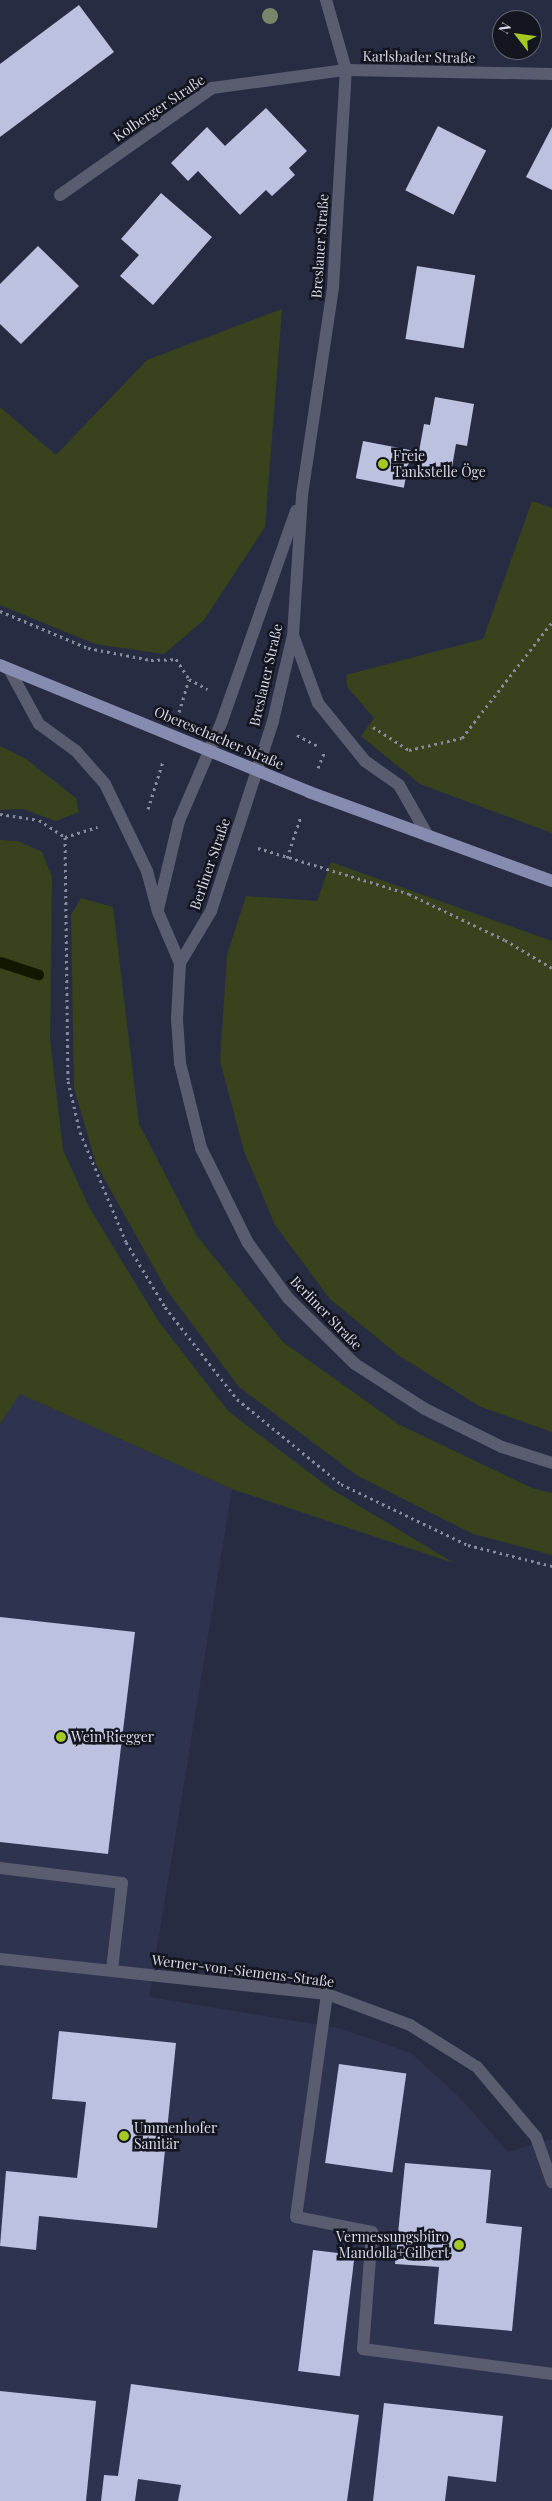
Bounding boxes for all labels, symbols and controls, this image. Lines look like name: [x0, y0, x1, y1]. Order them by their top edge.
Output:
north arrow: [492, 10, 542, 60]
text: N: [494, 19, 515, 37]
street label: Karlsbader Straße: [362, 48, 476, 66]
street label: Kolberger Straße: [110, 71, 208, 145]
street label: Breslauer Straße: [308, 193, 332, 299]
place label: Freie Tankstelle Öge: [393, 448, 486, 481]
marker: Freie Tankstelle Öge: [377, 458, 389, 470]
street label: Breslauer Straße: [246, 622, 286, 728]
street label: Obereschacher Straße: [152, 703, 286, 773]
street label: Berliner Straße: [186, 816, 234, 912]
street label: Berliner Straße: [287, 1273, 365, 1353]
place label: Wein Riegger: [71, 1729, 154, 1745]
marker: Wein Riegger: [55, 1731, 67, 1743]
street label: Werner-von-Siemens-Straße: [151, 1951, 335, 1991]
place label: Ummenhofer Sanitär: [134, 2120, 217, 2152]
marker: Ummenhofer Sanitär: [118, 2130, 130, 2142]
place label: Vermessungsbüro Mandolla+Gilbert: [336, 2229, 449, 2262]
marker: Vermessungsbüro Mandolla+Gilbert: [453, 2239, 465, 2251]

